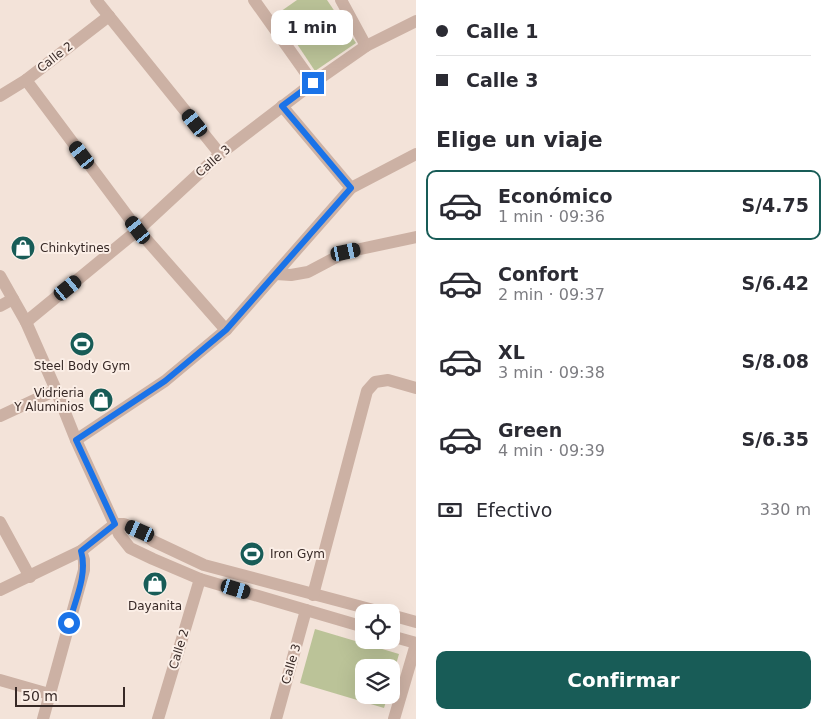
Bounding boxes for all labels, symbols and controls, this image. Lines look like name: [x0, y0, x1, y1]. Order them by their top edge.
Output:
callout: 1 min: [272, 11, 354, 46]
text: 1 min: [287, 18, 337, 37]
text: Calle 1: [466, 20, 539, 42]
street label: Calle 2: [34, 39, 76, 75]
text: Calle 3: [466, 69, 539, 91]
route end: [302, 72, 324, 94]
car: [179, 107, 210, 139]
text: Elige un viaje: [436, 127, 603, 152]
car: [66, 139, 97, 171]
street label: Calle 3: [193, 142, 233, 180]
icon: car: [438, 183, 483, 228]
text: Económico: [498, 185, 613, 207]
text: S/4.75: [741, 194, 809, 216]
text: 1 min · 09:36: [498, 207, 605, 226]
car: [122, 214, 153, 246]
shop icon: Chinkytines: [10, 235, 36, 261]
place label: Chinkytines: [40, 241, 110, 255]
car: [329, 242, 362, 262]
icon: car: [438, 261, 483, 306]
text: Confort: [498, 263, 578, 285]
text: S/6.42: [741, 272, 809, 294]
car: [51, 273, 84, 303]
text: 2 min · 09:37: [498, 285, 605, 304]
sports icon: Steel Body Gym: [69, 331, 95, 357]
icon: car: [438, 339, 483, 384]
text: XL: [498, 341, 525, 363]
text: S/8.08: [741, 350, 809, 372]
place label: Steel Body Gym: [34, 359, 130, 373]
text: 3 min · 09:38: [498, 363, 605, 382]
place label: Vidrieria Y Aluminios: [13, 386, 84, 414]
shop icon: Vidrieria Y Aluminios: [88, 387, 114, 413]
icon: car: [438, 417, 483, 462]
text: Green: [498, 419, 562, 441]
text: S/6.35: [741, 428, 809, 450]
text: 4 min · 09:39: [498, 441, 605, 460]
icon: cash: [436, 496, 464, 524]
text: Efectivo: [476, 499, 552, 521]
text: 330 m: [760, 500, 811, 519]
car: [123, 518, 156, 544]
sports icon: Iron Gym: [239, 541, 265, 567]
place label: Iron Gym: [270, 547, 325, 561]
shop icon: Dayanita: [142, 571, 168, 597]
car: [219, 577, 252, 601]
place label: Dayanita: [128, 599, 182, 613]
map controls: [355, 604, 400, 704]
button: locate: [355, 604, 400, 649]
route start: [58, 612, 80, 634]
street label: Calle 2: [166, 627, 192, 671]
street label: Calle 3: [279, 642, 303, 686]
button: Confirmar: [436, 651, 811, 709]
button: layers: [355, 659, 400, 704]
scale bar: [15, 684, 125, 707]
text: 50 m: [22, 688, 58, 704]

